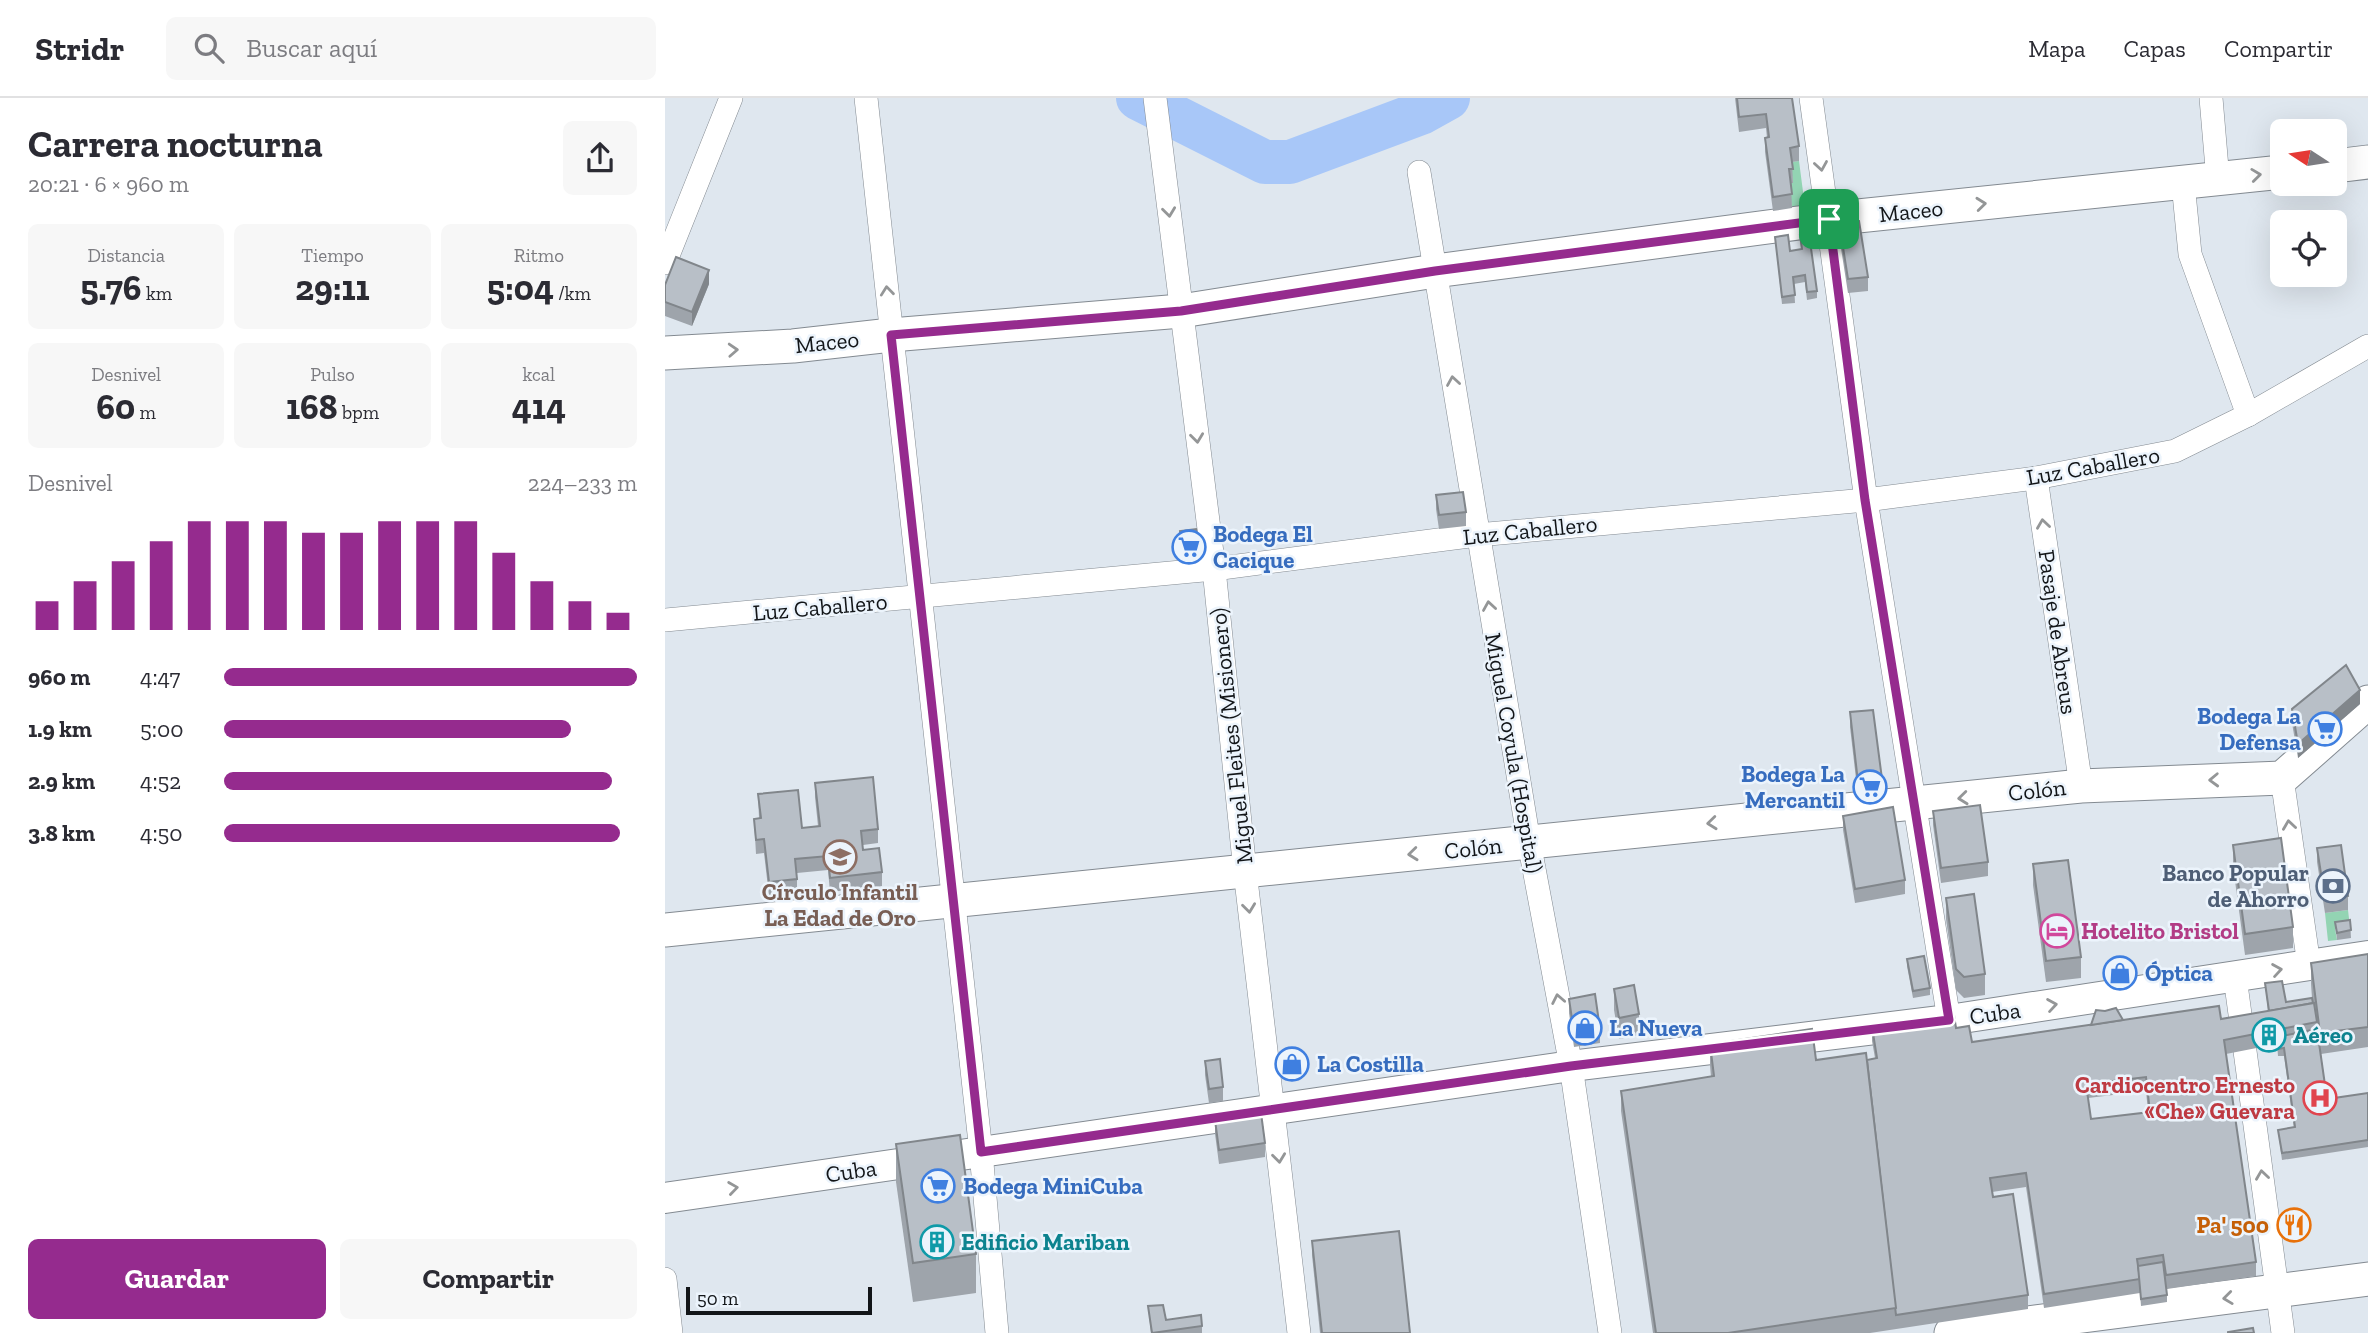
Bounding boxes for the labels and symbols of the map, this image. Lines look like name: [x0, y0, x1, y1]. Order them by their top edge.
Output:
north arrow: [2270, 119, 2347, 196]
one-way arrow: [1813, 160, 1828, 171]
one-way arrow: [2250, 168, 2262, 183]
pin: [1799, 189, 1859, 249]
street label: Maceo: [1878, 194, 1944, 228]
one-way arrow: [1975, 197, 1986, 212]
one-way arrow: [1161, 207, 1176, 218]
one-way arrow: [879, 285, 894, 296]
street label: Maceo: [794, 325, 860, 359]
one-way arrow: [728, 342, 739, 357]
one-way arrow: [1446, 375, 1461, 387]
one-way arrow: [1190, 432, 1205, 444]
street label: Luz Caballero: [2024, 440, 2162, 492]
street label: Luz Caballero: [1461, 509, 1599, 551]
one-way arrow: [2035, 519, 2050, 530]
place label: Bodega El Cacique: [1213, 520, 1313, 574]
supermarket icon: Bodega El Cacique: [1170, 528, 1208, 566]
street label: Pasaje de Abreus: [2033, 548, 2083, 716]
street label: Luz Caballero: [752, 587, 888, 627]
one-way arrow: [1482, 600, 1497, 612]
street label: Miguel Fleites (Misionero): [1204, 607, 1258, 865]
street label: Miguel Coyula (Hospital): [1479, 631, 1549, 875]
place label: Bodega La Defensa: [2197, 702, 2301, 756]
supermarket icon: Bodega La Defensa: [2306, 710, 2344, 748]
place label: Bodega La Mercantil: [1741, 760, 1845, 814]
supermarket icon: Bodega La Mercantil: [1851, 768, 1889, 806]
street label: Colón: [2007, 773, 2067, 807]
one-way arrow: [2208, 773, 2219, 788]
one-way arrow: [1957, 790, 1968, 805]
one-way arrow: [1706, 816, 1718, 831]
one-way arrow: [2282, 819, 2297, 831]
street label: Colón: [1443, 831, 1503, 865]
school or university icon: Círculo Infantil La Edad de Oro: [821, 838, 859, 876]
one-way arrow: [1407, 846, 1418, 861]
place label: Banco Popular de Ahorro: [2162, 859, 2309, 913]
bank icon: Banco Popular de Ahorro: [2314, 867, 2352, 905]
place label: Círculo Infantil La Edad de Oro: [762, 878, 919, 932]
one-way arrow: [1242, 902, 1257, 914]
hotel icon: Hotelito Bristol: [2038, 912, 2076, 950]
place label: Hotelito Bristol: [2081, 917, 2239, 945]
shop icon: Óptica: [2101, 954, 2139, 992]
place label: Óptica: [2145, 959, 2213, 987]
one-way arrow: [2271, 963, 2283, 978]
one-way arrow: [1552, 993, 1567, 1005]
street label: Cuba: [1968, 996, 2022, 1030]
one-way arrow: [2046, 998, 2058, 1013]
shop icon: La Nueva: [1566, 1009, 1604, 1047]
place label: La Nueva: [1609, 1014, 1703, 1042]
building icon: Aéreo: [2250, 1016, 2288, 1054]
place label: Aéreo: [2293, 1021, 2353, 1049]
shop icon: La Costilla: [1273, 1045, 1311, 1083]
place label: La Costilla: [1317, 1050, 1424, 1078]
place label: Cardiocentro Ernesto «Che» Guevara: [2075, 1071, 2295, 1125]
hospital icon: Cardiocentro Ernesto «Che» Guevara: [2301, 1079, 2339, 1117]
one-way arrow: [1271, 1152, 1286, 1164]
street label: Cuba: [824, 1154, 878, 1188]
supermarket icon: Bodega MiniCuba: [919, 1167, 957, 1205]
one-way arrow: [2255, 1169, 2270, 1181]
place label: Bodega MiniCuba: [963, 1172, 1143, 1200]
one-way arrow: [727, 1181, 738, 1196]
restaurant icon: Pa' 500: [2275, 1206, 2313, 1244]
place label: Pa' 500: [2196, 1211, 2269, 1239]
building icon: Edificio Mariban: [918, 1223, 956, 1261]
place label: Edificio Mariban: [961, 1228, 1130, 1256]
scale bar: [686, 1284, 871, 1316]
one-way arrow: [2222, 1290, 2233, 1305]

